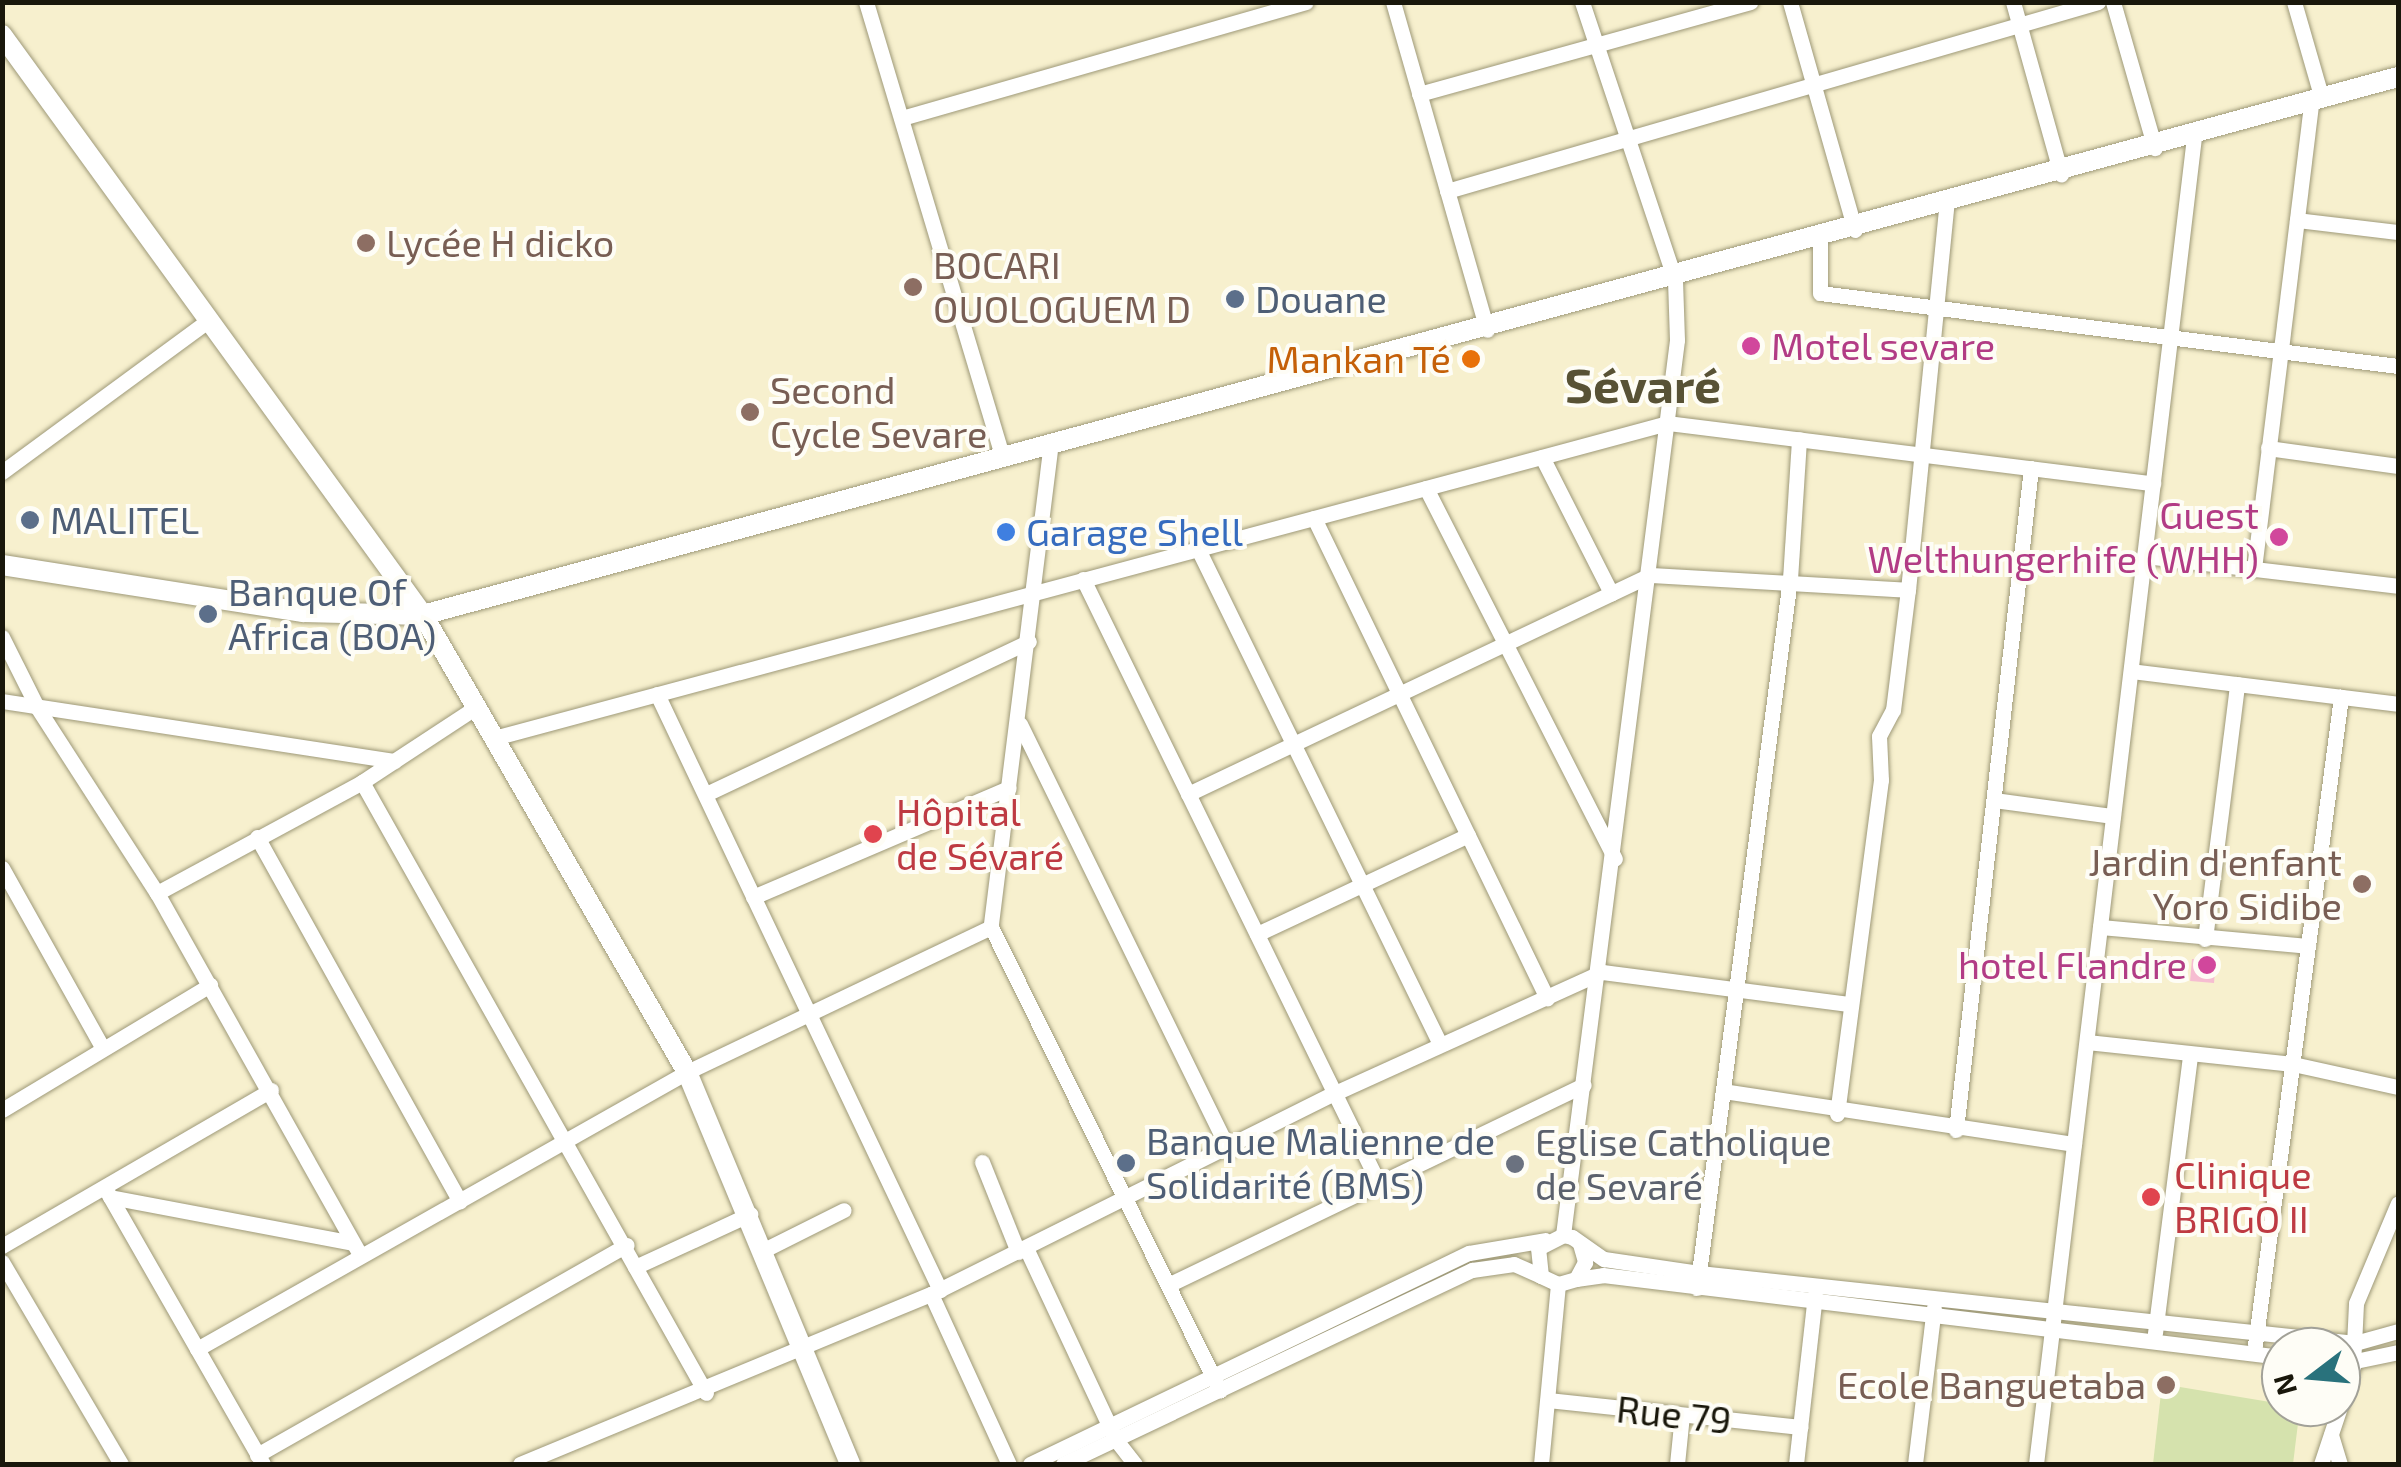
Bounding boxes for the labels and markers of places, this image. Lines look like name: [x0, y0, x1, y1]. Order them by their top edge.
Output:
place label: Lycée H dicko: [386, 220, 614, 266]
marker: Lycée H dicko: [355, 232, 377, 254]
place label: BOCARI OUOLOGUEM D: [933, 242, 1191, 332]
marker: BOCARI OUOLOGUEM D: [902, 276, 924, 298]
place label: Douane: [1255, 276, 1387, 322]
marker: Douane: [1224, 288, 1246, 310]
place label: Motel sevare: [1771, 323, 1996, 369]
marker: Motel sevare: [1740, 335, 1762, 357]
place label: Mankan Té: [1266, 336, 1451, 382]
marker: Mankan Té: [1460, 348, 1482, 370]
place label: Second Cycle Sevare: [770, 367, 988, 456]
marker: Second Cycle Sevare: [739, 401, 761, 423]
place label: Guest Welthungerhife (WHH): [1867, 492, 2259, 582]
place label: MALITEL: [50, 497, 199, 543]
marker: MALITEL: [19, 509, 41, 531]
place label: Garage Shell: [1026, 509, 1243, 555]
marker: Garage Shell: [995, 521, 1017, 543]
marker: Guest Welthungerhife (WHH): [2268, 526, 2290, 548]
place label: Banque Of Africa (BOA): [228, 569, 436, 658]
marker: Banque Of Africa (BOA): [197, 603, 219, 625]
place label: Hôpital de Sévaré: [896, 789, 1064, 878]
marker: Hôpital de Sévaré: [860, 821, 886, 847]
place label: Jardin d'enfant Yoro Sidibe: [2088, 839, 2342, 928]
marker: Jardin d'enfant Yoro Sidibe: [2351, 873, 2373, 895]
place label: hotel Flandre: [1957, 942, 2187, 988]
marker: hotel Flandre: [2196, 954, 2218, 976]
place label: Banque Malienne de Solidarité (BMS): [1146, 1118, 1495, 1208]
place label: Eglise Catholique de Sevaré: [1535, 1119, 1831, 1208]
marker: Banque Malienne de Solidarité (BMS): [1115, 1152, 1137, 1174]
place label: Clinique BRIGO II: [2174, 1152, 2312, 1242]
marker: Eglise Catholique de Sevaré: [1504, 1153, 1526, 1175]
marker: Clinique BRIGO II: [2138, 1184, 2164, 1210]
place label: Ecole Banguetaba: [1837, 1362, 2146, 1408]
marker: Ecole Banguetaba: [2155, 1374, 2177, 1396]

